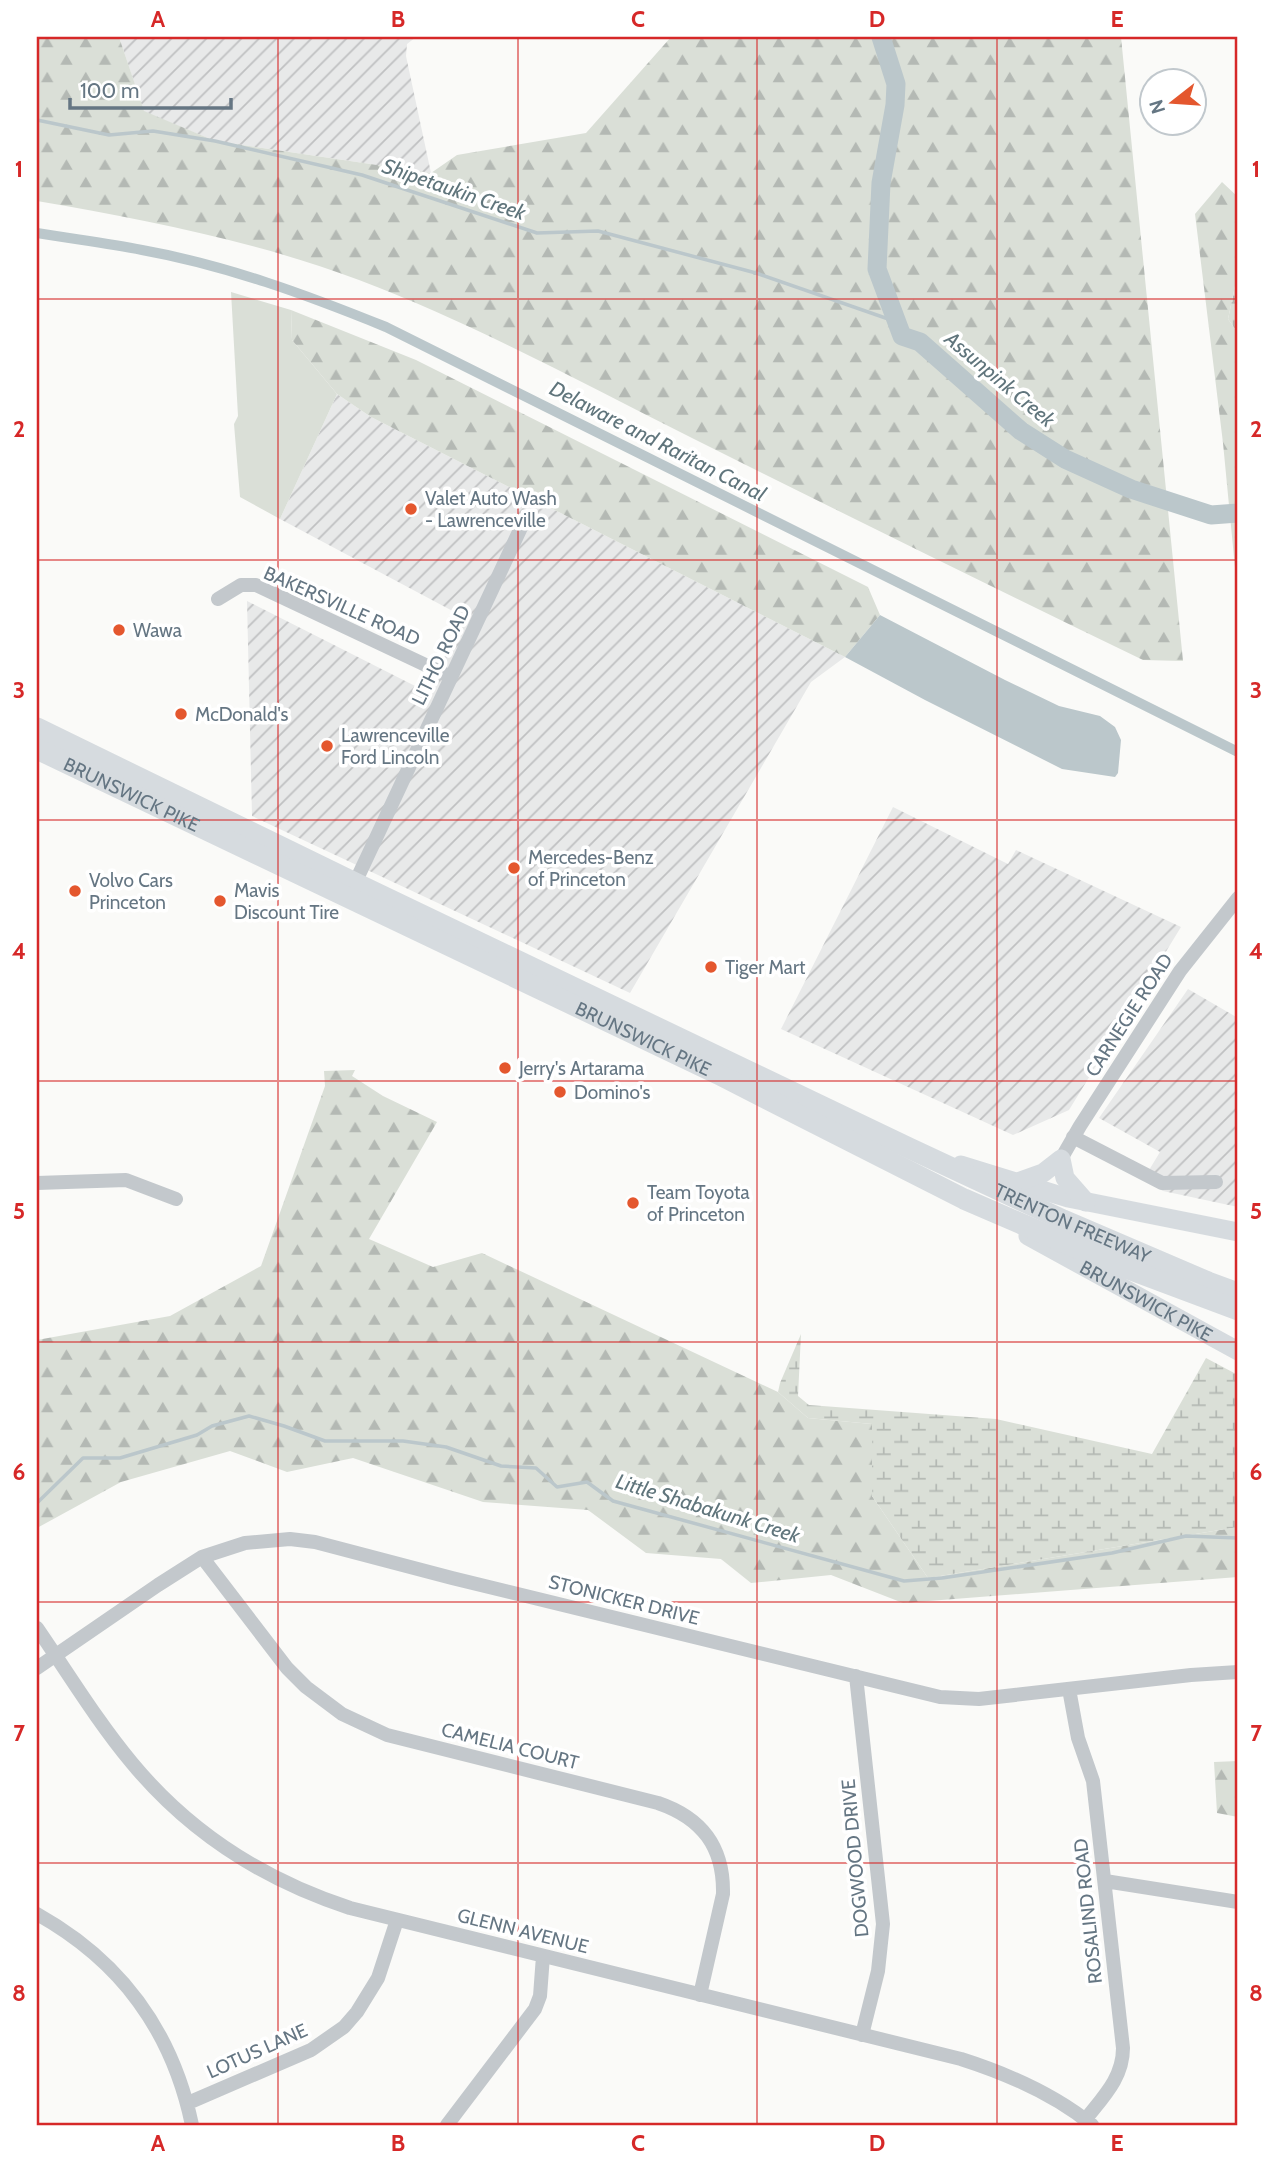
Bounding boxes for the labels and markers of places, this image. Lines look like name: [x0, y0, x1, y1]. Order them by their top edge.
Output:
place label: Valet Auto Wash - Lawrenceville: [425, 487, 557, 532]
marker: Valet Auto Wash - Lawrenceville: [403, 501, 419, 517]
place label: Wawa: [133, 619, 182, 642]
marker: Wawa: [111, 622, 127, 638]
place label: McDonald's: [195, 703, 289, 726]
marker: McDonald's: [173, 706, 189, 722]
place label: Lawrenceville Ford Lincoln: [341, 724, 450, 769]
marker: Lawrenceville Ford Lincoln: [319, 738, 335, 754]
place label: Mercedes-Benz of Princeton: [528, 846, 654, 891]
marker: Mercedes-Benz of Princeton: [506, 860, 522, 876]
place label: Volvo Cars Princeton: [89, 869, 173, 914]
place label: Mavis Discount Tire: [234, 879, 339, 924]
marker: Volvo Cars Princeton: [67, 883, 83, 899]
marker: Mavis Discount Tire: [212, 893, 228, 909]
place label: Tiger Mart: [725, 956, 806, 979]
marker: Tiger Mart: [703, 959, 719, 975]
place label: Jerry's Artarama: [518, 1057, 644, 1080]
marker: Jerry's Artarama: [497, 1060, 513, 1076]
place label: Domino's: [574, 1081, 651, 1104]
marker: Domino's: [552, 1084, 568, 1100]
place label: Team Toyota of Princeton: [647, 1181, 750, 1226]
marker: Team Toyota of Princeton: [625, 1195, 641, 1211]

